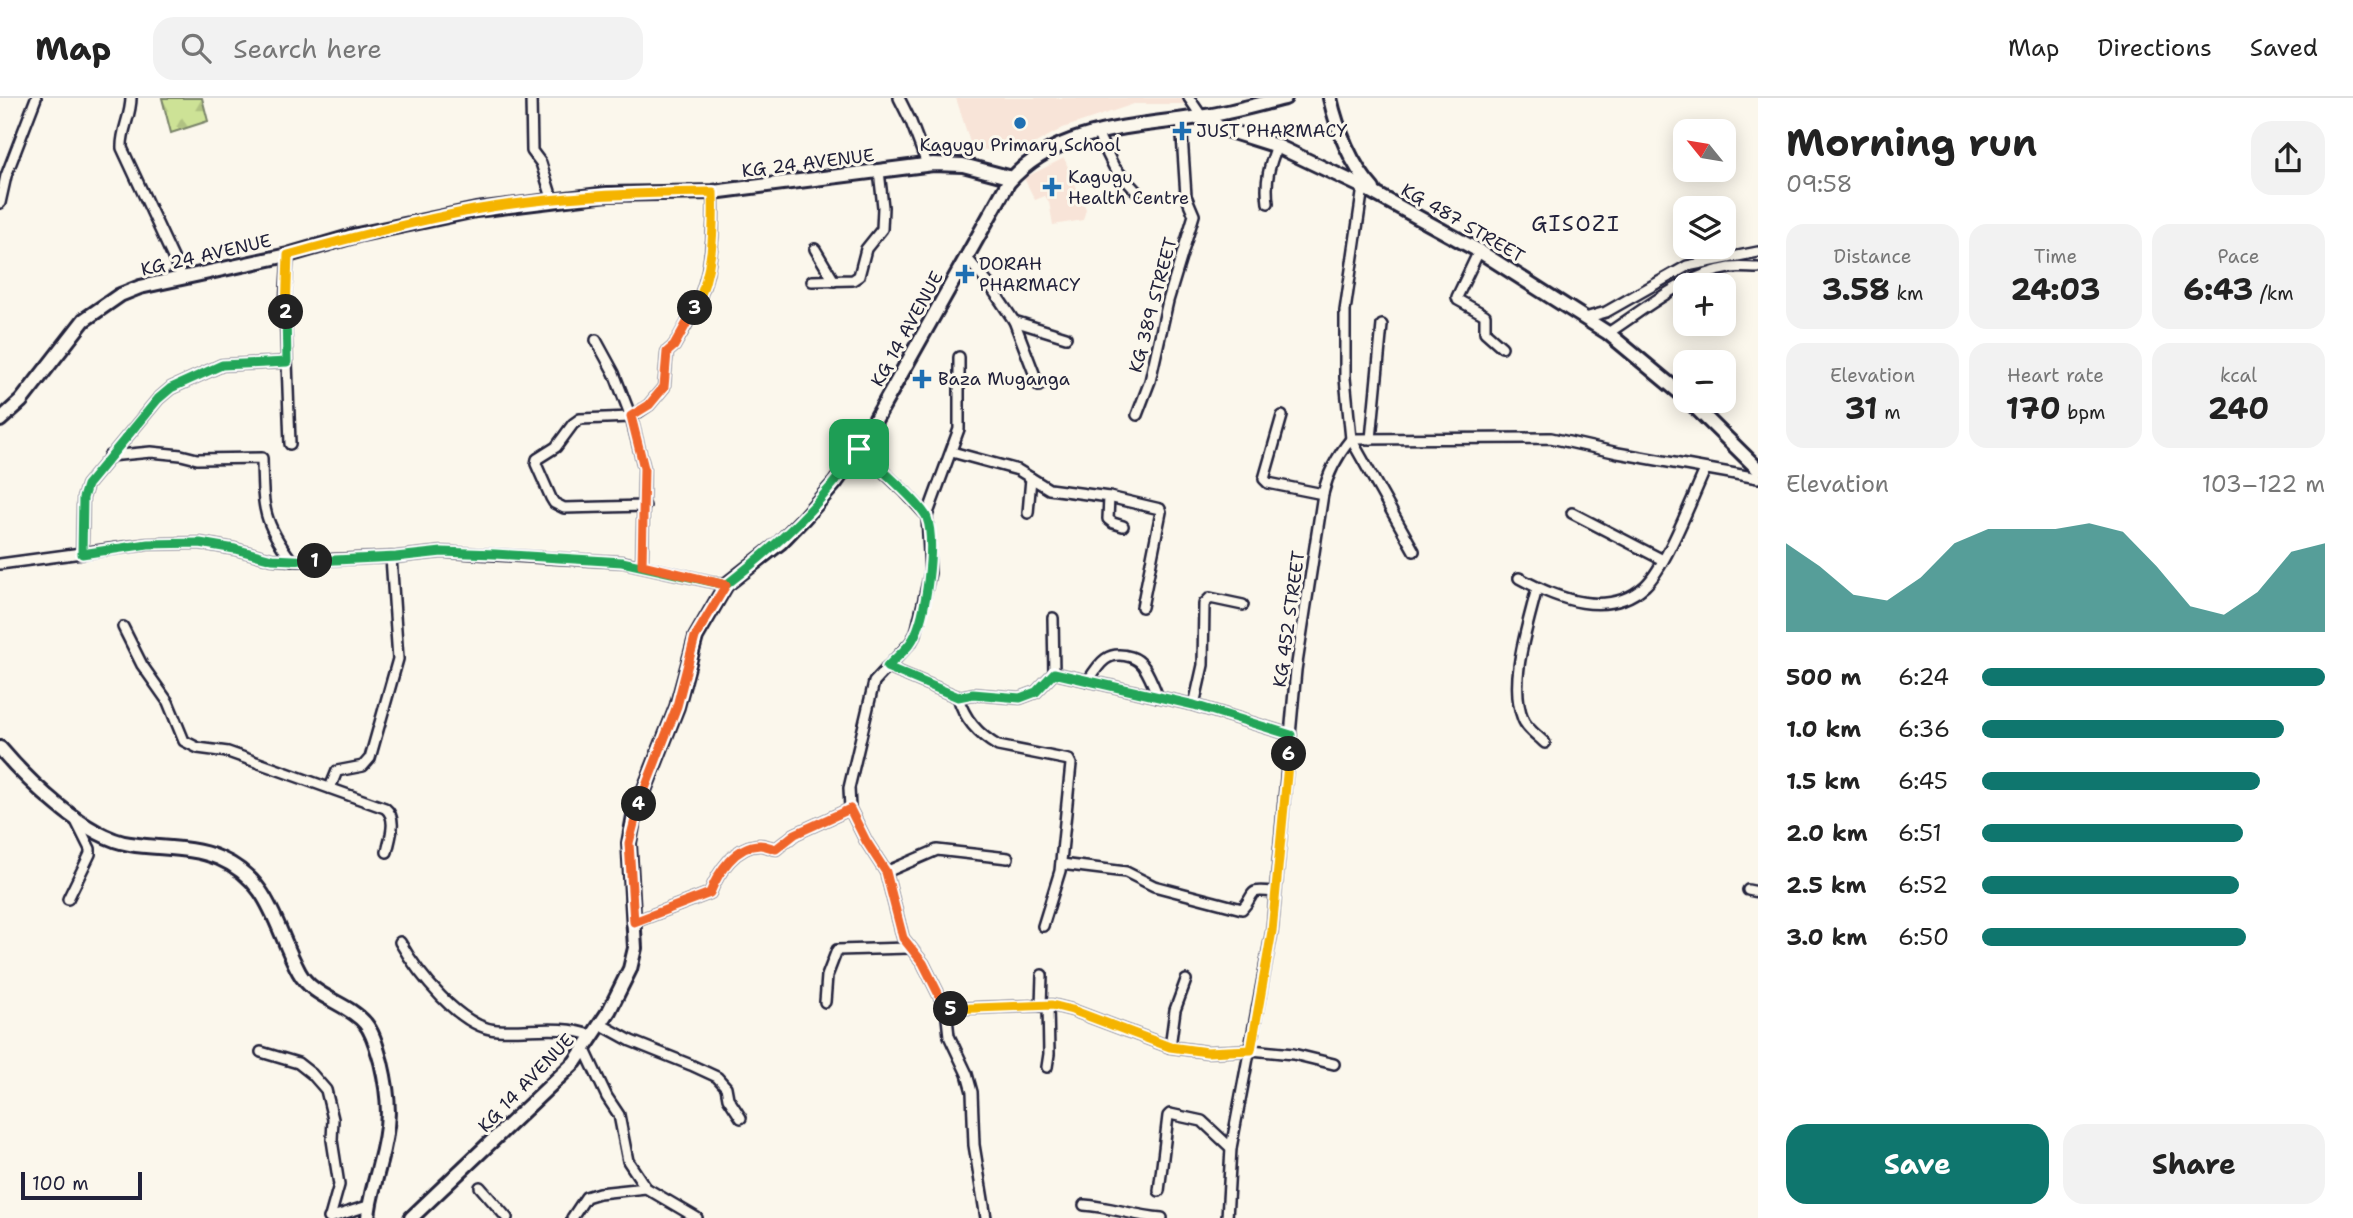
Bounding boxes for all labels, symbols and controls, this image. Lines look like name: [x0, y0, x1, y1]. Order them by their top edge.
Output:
search box: [153, 17, 643, 80]
text: Map: [35, 26, 111, 71]
icon: search: [177, 29, 215, 67]
text: Search here: [233, 31, 382, 66]
text: Map: [2008, 32, 2059, 64]
text: Directions: [2097, 32, 2212, 64]
text: Saved: [2250, 32, 2318, 64]
marker: Kagugu Primary School: [1012, 115, 1028, 131]
text: Morning run: [1786, 117, 2037, 168]
place label: JUST PHARMACY: [1196, 119, 1348, 143]
north arrow: [1673, 119, 1736, 182]
map controls: [1673, 119, 1736, 413]
button: share: [2251, 121, 2325, 195]
marker: JUST PHARMACY: [1174, 123, 1190, 139]
place label: Kagugu Primary School: [919, 133, 1121, 157]
street label: KG 24 AVENUE: [740, 143, 876, 183]
place label: Kagugu Health Centre: [1068, 165, 1189, 210]
text: 09:58: [1786, 169, 1853, 199]
marker: Kagugu Health Centre: [1042, 177, 1062, 197]
street label: KG 487 STREET: [1397, 178, 1529, 268]
button: layers: [1673, 196, 1736, 259]
district label: GISOZI: [1531, 210, 1621, 238]
street label: KG 24 AVENUE: [138, 228, 274, 282]
street label: KG 389 STREET: [1123, 235, 1183, 375]
text: Distance: [1834, 244, 1911, 269]
text: Time: [2034, 244, 2077, 269]
text: Pace: [2218, 244, 2259, 269]
place label: DORAH PHARMACY: [979, 252, 1080, 297]
marker: DORAH PHARMACY: [957, 266, 973, 282]
street label: KG 14 AVENUE: [865, 267, 949, 391]
text: 3.58: [1822, 269, 1890, 310]
text: 24:03: [2010, 269, 2101, 310]
text: 6:43: [2183, 269, 2253, 310]
button: +: [1673, 273, 1736, 336]
text: km: [1890, 281, 1923, 306]
text: /km: [2253, 281, 2294, 306]
pin: 3: [678, 290, 712, 326]
pin: 2: [268, 294, 304, 330]
text: 3: [688, 295, 701, 320]
text: 2: [279, 299, 292, 324]
button: −: [1673, 350, 1736, 413]
text: Elevation: [1830, 363, 1915, 388]
text: Heart rate: [2007, 363, 2104, 388]
text: kcal: [2220, 363, 2257, 388]
place label: Baza Muganga: [938, 367, 1070, 391]
marker: Baza Muganga: [912, 369, 932, 389]
text: 31: [1844, 388, 1878, 429]
text: 170: [2006, 388, 2061, 429]
text: 240: [2208, 388, 2269, 429]
text: m: [1878, 400, 1901, 425]
text: bpm: [2061, 400, 2105, 425]
pin: [829, 419, 889, 479]
icon: arrive: [840, 430, 878, 468]
text: Elevation: [1786, 469, 1889, 499]
text: 103–122 m: [2202, 469, 2325, 499]
pin: 1: [298, 544, 332, 578]
text: 1: [310, 548, 319, 573]
street label: KG 452 STREET: [1268, 549, 1310, 689]
text: 500 m: [1786, 662, 1861, 692]
text: 6:24: [1898, 662, 1949, 692]
text: 1.0 km: [1786, 714, 1861, 744]
text: 6:36: [1898, 714, 1950, 744]
pin: 6: [1272, 736, 1306, 772]
text: 6: [1282, 741, 1295, 766]
text: 1.5 km: [1786, 766, 1860, 796]
text: 6:45: [1898, 766, 1948, 796]
pin: 4: [622, 786, 656, 822]
text: 4: [632, 791, 645, 816]
text: 2.0 km: [1786, 818, 1868, 848]
text: 6:51: [1898, 818, 1942, 848]
text: 2.5 km: [1786, 870, 1867, 900]
text: 6:52: [1898, 870, 1948, 900]
text: 3.0 km: [1786, 922, 1867, 952]
text: 6:50: [1898, 922, 1949, 952]
pin: 5: [934, 992, 968, 1026]
text: 5: [945, 996, 956, 1021]
street label: KG 14 AVENUE: [473, 1028, 579, 1138]
button: Save: [1786, 1124, 2049, 1204]
button: Share: [2063, 1124, 2325, 1204]
scale bar: [21, 1169, 142, 1201]
text: 100 m: [32, 1171, 89, 1196]

